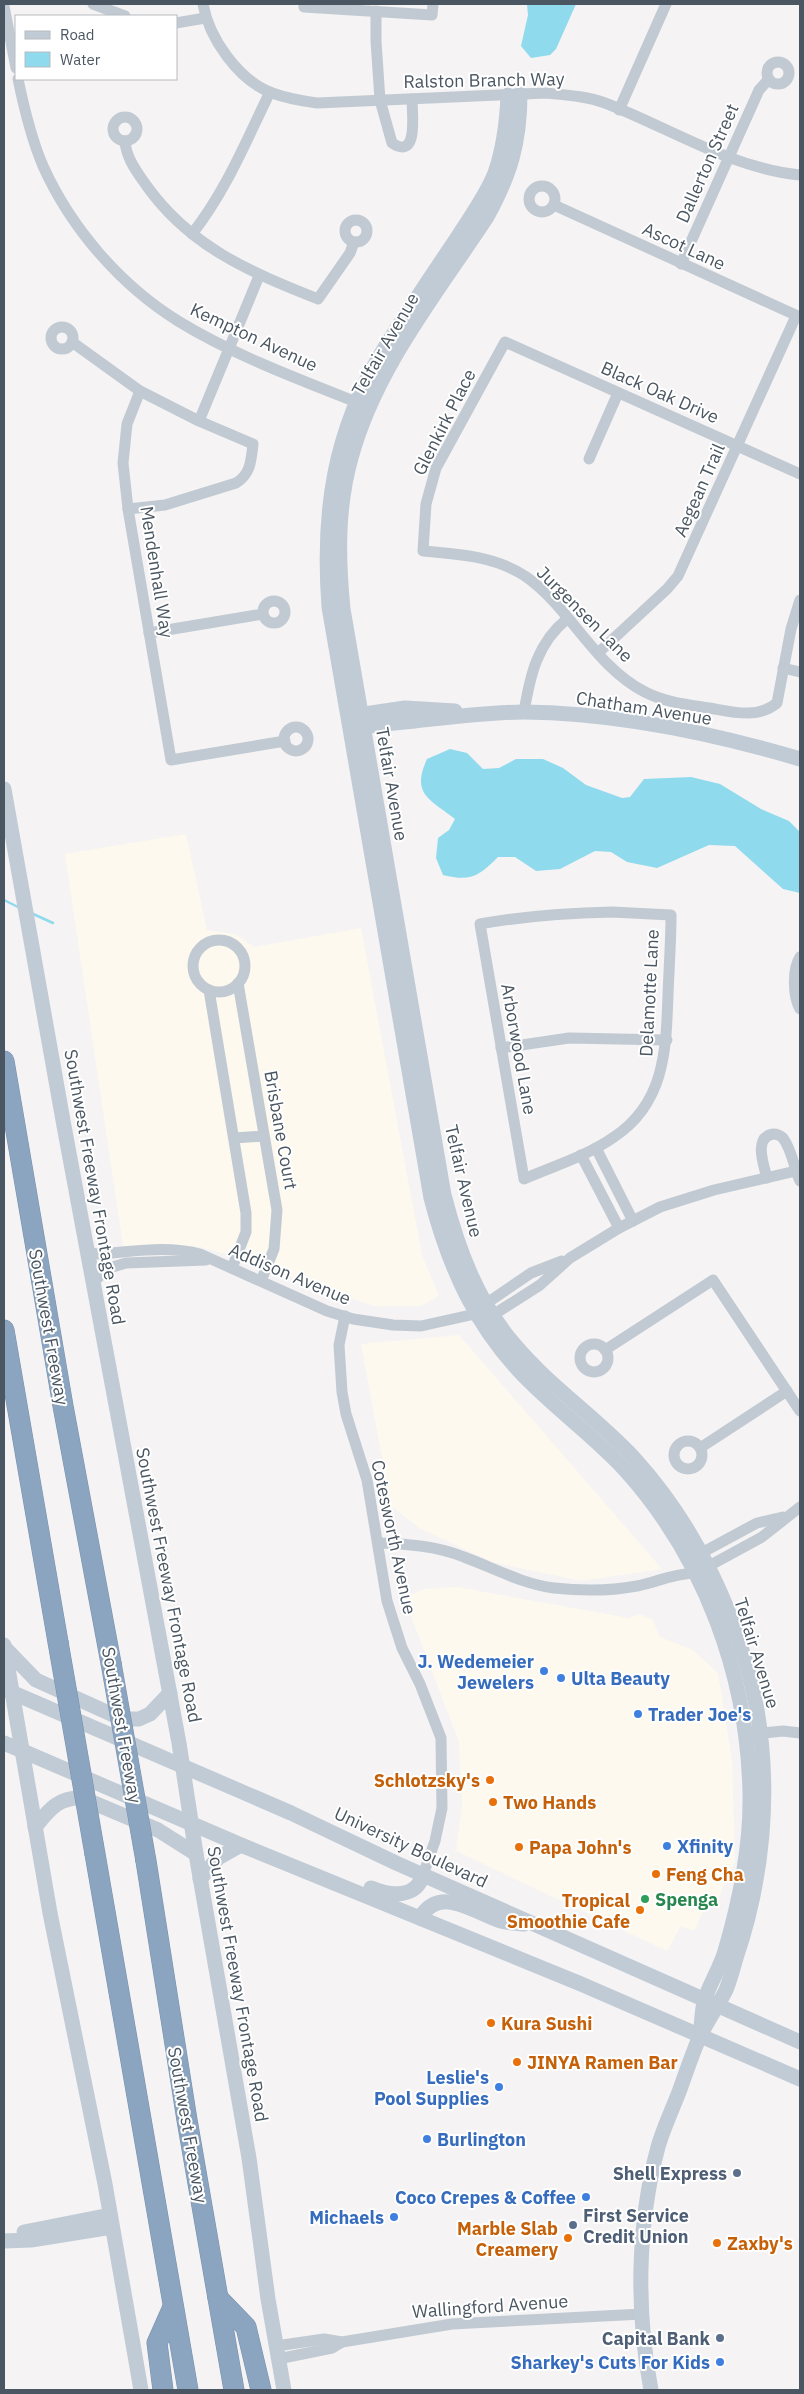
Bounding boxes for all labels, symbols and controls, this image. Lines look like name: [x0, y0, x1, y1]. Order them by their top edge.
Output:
legend: [15, 15, 178, 80]
text: Road: [60, 25, 95, 44]
text: Water: [60, 50, 101, 69]
street label: Ralston Branch Way: [403, 67, 565, 93]
street label: Dallerton Street: [670, 100, 744, 226]
street label: Ascot Lane: [639, 217, 729, 275]
street label: Telfair Avenue: [346, 288, 424, 399]
street label: Kempton Avenue: [187, 297, 321, 377]
street label: Black Oak Drive: [597, 356, 723, 428]
street label: Glenkirk Place: [407, 365, 481, 479]
street label: Aegean Trail: [668, 440, 730, 540]
street label: Mendenhall Way: [135, 504, 179, 640]
street label: Jurgensen Lane: [532, 561, 638, 667]
street label: Chatham Avenue: [574, 686, 714, 730]
street label: Telfair Avenue: [371, 725, 413, 843]
street label: Delamotte Lane: [634, 929, 664, 1057]
street label: Arborwood Lane: [496, 982, 542, 1116]
street label: Southwest Freeway Frontage Road: [59, 1047, 131, 1327]
street label: Brisbane Court: [259, 1069, 303, 1191]
street label: Telfair Avenue: [440, 1122, 488, 1240]
street label: Addison Avenue: [226, 1238, 355, 1310]
street label: Southwest Freeway: [24, 1247, 74, 1407]
street label: Southwest Freeway Frontage Road: [131, 1446, 207, 1724]
street label: Cotesworth Avenue: [366, 1458, 422, 1616]
street label: Telfair Avenue: [729, 1595, 785, 1711]
street label: Southwest Freeway: [97, 1645, 147, 1805]
place label: J. Wedemeier Jewelers: [418, 1650, 534, 1694]
marker: J. Wedemeier Jewelers: [538, 1665, 550, 1677]
place label: Ulta Beauty: [571, 1667, 670, 1690]
marker: Ulta Beauty: [555, 1672, 567, 1684]
place label: Trader Joe's: [648, 1703, 751, 1726]
marker: Trader Joe's: [632, 1708, 644, 1720]
place label: Schlotzsky's: [374, 1769, 480, 1792]
marker: Schlotzsky's: [484, 1774, 496, 1786]
place label: Two Hands: [503, 1791, 596, 1814]
marker: Two Hands: [487, 1796, 499, 1808]
street label: University Boulevard: [331, 1801, 491, 1893]
place label: Xfinity: [677, 1835, 734, 1858]
place label: Papa John's: [529, 1836, 632, 1859]
marker: Xfinity: [661, 1840, 673, 1852]
marker: Papa John's: [513, 1841, 525, 1853]
street label: Southwest Freeway Frontage Road: [202, 1844, 274, 2124]
place label: Feng Cha: [666, 1863, 744, 1886]
marker: Feng Cha: [650, 1868, 662, 1880]
place label: Spenga: [655, 1888, 718, 1911]
place label: Tropical Smoothie Cafe: [507, 1889, 631, 1933]
marker: Spenga: [639, 1893, 651, 1905]
marker: Tropical Smoothie Cafe: [634, 1904, 646, 1916]
place label: Kura Sushi: [501, 2012, 592, 2035]
marker: Kura Sushi: [485, 2017, 497, 2029]
street label: Southwest Freeway: [163, 2045, 213, 2205]
place label: JINYA Ramen Bar: [527, 2051, 678, 2074]
marker: JINYA Ramen Bar: [511, 2056, 523, 2068]
place label: Leslie's Pool Supplies: [374, 2066, 489, 2110]
marker: Leslie's Pool Supplies: [493, 2081, 505, 2093]
place label: Burlington: [437, 2128, 526, 2151]
marker: Burlington: [421, 2133, 433, 2145]
place label: Shell Express: [613, 2162, 727, 2185]
marker: Shell Express: [731, 2167, 743, 2179]
place label: Coco Crepes & Coffee: [395, 2186, 576, 2209]
marker: Coco Crepes & Coffee: [580, 2191, 592, 2203]
place label: First Service Credit Union: [583, 2204, 689, 2248]
place label: Michaels: [309, 2206, 384, 2229]
marker: Michaels: [388, 2211, 400, 2223]
place label: Marble Slab Creamery: [457, 2217, 558, 2261]
marker: First Service Credit Union: [567, 2219, 579, 2231]
marker: Marble Slab Creamery: [562, 2232, 574, 2244]
place label: Zaxby's: [727, 2232, 793, 2255]
marker: Zaxby's: [711, 2237, 723, 2249]
street label: Wallingford Avenue: [411, 2289, 569, 2323]
place label: Capital Bank: [602, 2327, 711, 2350]
marker: Capital Bank: [714, 2332, 726, 2344]
place label: Sharkey's Cuts For Kids: [511, 2351, 710, 2374]
marker: Sharkey's Cuts For Kids: [714, 2356, 726, 2368]

